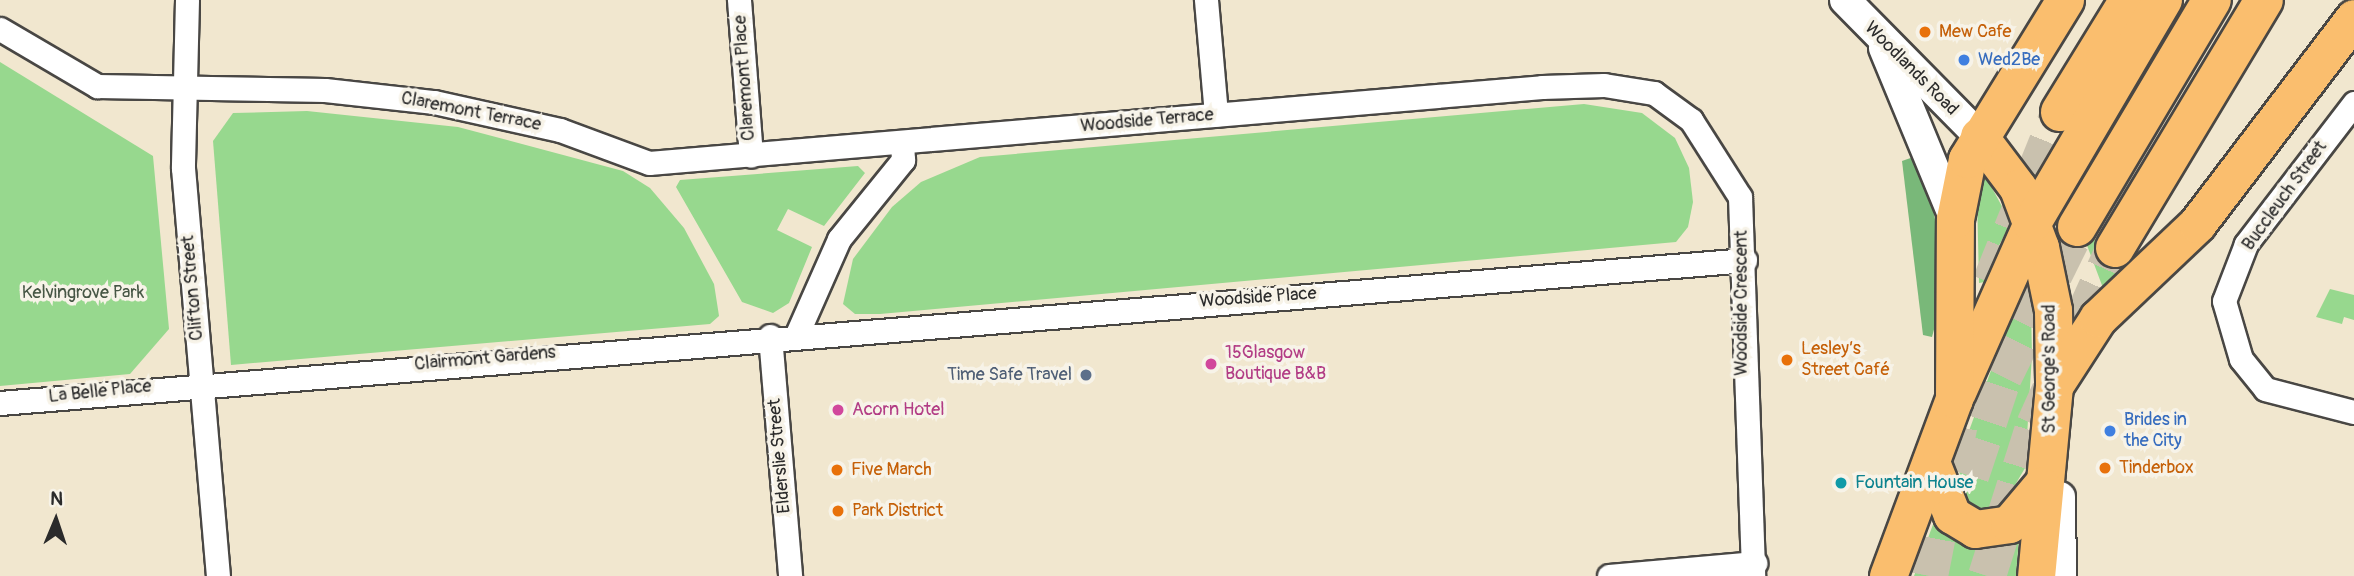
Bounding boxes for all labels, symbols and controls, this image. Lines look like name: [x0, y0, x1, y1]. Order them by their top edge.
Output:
street label: Claremont Place: [730, 15, 760, 141]
street label: Woodlands Road: [1860, 18, 1962, 120]
place label: Mew Cafe: [1939, 21, 2011, 43]
marker: Mew Cafe: [1917, 24, 1933, 40]
place label: Wed2Be: [1978, 49, 2040, 71]
marker: Wed2Be: [1956, 52, 1972, 68]
street label: Claremont Terrace: [399, 88, 543, 136]
street label: Woodside Terrace: [1080, 104, 1214, 138]
street label: Buccleuch Street: [2238, 137, 2332, 255]
street label: Woodside Crescent: [1731, 230, 1753, 376]
street label: Clifton Street: [178, 234, 208, 342]
park label: Kelvingrove Park: [22, 282, 144, 304]
street label: Woodside Place: [1199, 283, 1317, 313]
street label: St George's Road: [2039, 304, 2061, 434]
place label: Lesley’s Street Café: [1801, 339, 1890, 382]
street label: Clairmont Gardens: [413, 342, 557, 376]
place label: 15Glasgow Boutique B&B: [1225, 343, 1326, 386]
marker: Lesley’s Street Café: [1779, 352, 1795, 368]
marker: 15Glasgow Boutique B&B: [1203, 356, 1219, 372]
place label: Time Safe Travel: [947, 364, 1072, 386]
marker: Time Safe Travel: [1078, 367, 1094, 383]
street label: La Belle Place: [47, 376, 153, 408]
street label: Elderslie Street: [764, 398, 796, 514]
place label: Acorn Hotel: [852, 399, 944, 421]
marker: Acorn Hotel: [830, 402, 846, 418]
place label: Brides in the City: [2124, 410, 2187, 452]
marker: Brides in the City: [2102, 423, 2118, 439]
place label: Tinderbox: [2119, 457, 2194, 479]
place label: Five March: [851, 459, 932, 481]
marker: Tinderbox: [2097, 460, 2113, 476]
marker: Five March: [829, 462, 845, 478]
place label: Fountain House: [1855, 472, 1973, 494]
marker: Fountain House: [1833, 475, 1849, 491]
north arrow: [21, 485, 91, 555]
text: N: [50, 487, 64, 511]
place label: Park District: [852, 500, 943, 522]
marker: Park District: [830, 503, 846, 519]

